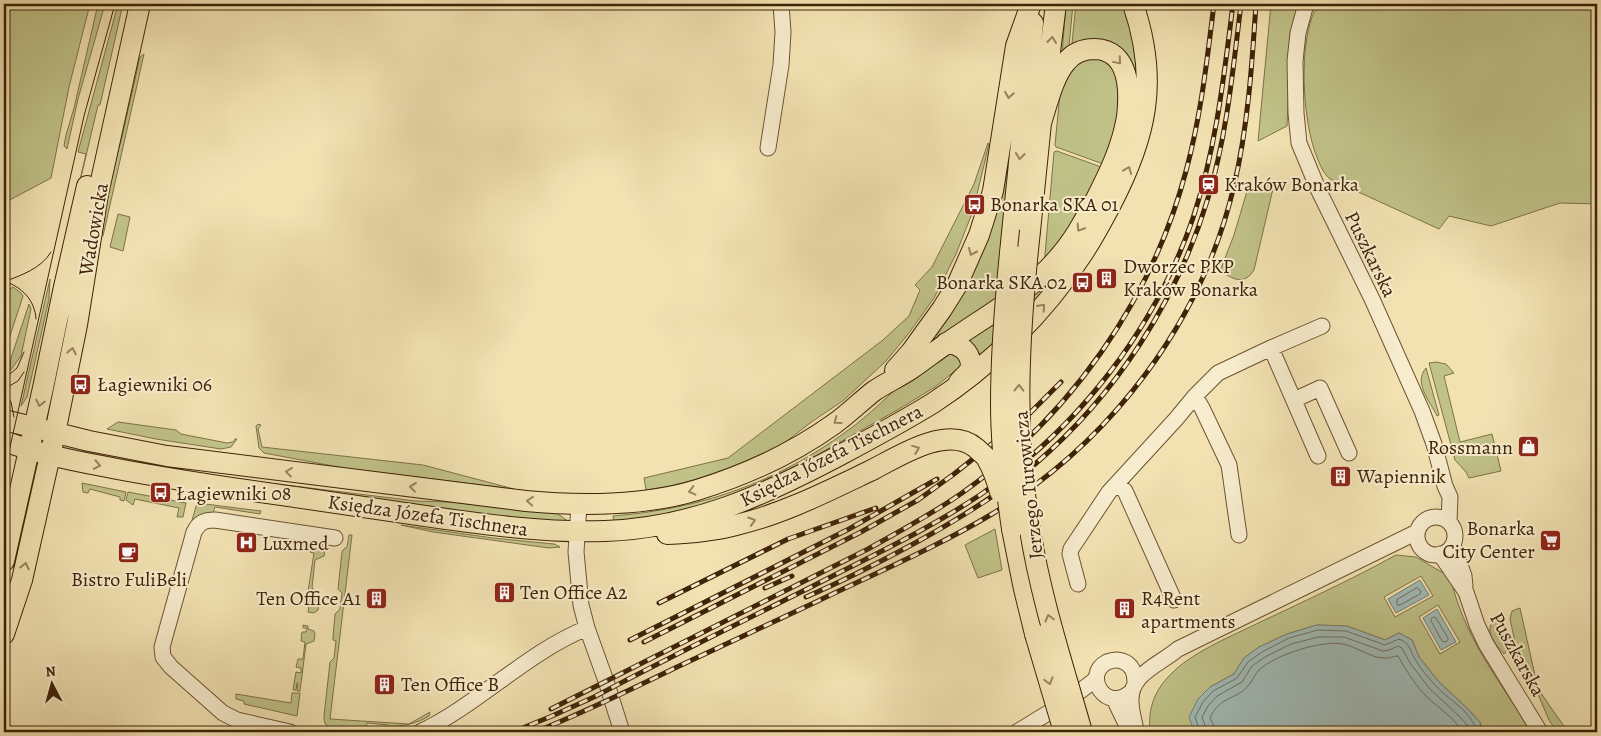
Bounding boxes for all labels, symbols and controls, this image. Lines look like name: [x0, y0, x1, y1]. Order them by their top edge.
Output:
one-way arrow: [1046, 36, 1057, 44]
one-way arrow: [1113, 55, 1121, 64]
one-way arrow: [1004, 90, 1014, 99]
one-way arrow: [1014, 152, 1025, 160]
one-way arrow: [1121, 166, 1132, 175]
place label: Kraków Bonarka: [1224, 171, 1360, 198]
station icon: Kraków Bonarka: [1196, 172, 1220, 196]
street label: Wadowicka: [72, 180, 115, 279]
place label: Bonarka SKA 01: [990, 191, 1119, 218]
bus stop icon: Bonarka SKA 01: [962, 192, 986, 216]
street label: Puszkarska: [1338, 207, 1403, 302]
one-way arrow: [1076, 223, 1086, 232]
one-way arrow: [968, 247, 979, 256]
place label: Dworzec PKP Kraków Bonarka: [1123, 253, 1259, 303]
building icon: Dworzec PKP Kraków Bonarka: [1095, 266, 1119, 290]
place label: Bonarka SKA 02: [936, 269, 1067, 296]
bus stop icon: Bonarka SKA 02: [1071, 270, 1095, 294]
one-way arrow: [1037, 304, 1046, 313]
one-way arrow: [66, 347, 77, 356]
place label: Łagiewniki 06: [97, 371, 212, 398]
bus stop icon: Łagiewniki 06: [69, 372, 93, 396]
one-way arrow: [1014, 384, 1024, 392]
street label: Księdza Józefa Tischnera: [735, 397, 928, 513]
one-way arrow: [35, 399, 45, 408]
street label: Jerzego Turowicza: [1007, 409, 1050, 561]
one-way arrow: [834, 416, 843, 424]
place label: Rossmann: [1427, 434, 1513, 461]
shop icon: Rossmann: [1517, 435, 1541, 459]
one-way arrow: [911, 444, 920, 455]
one-way arrow: [93, 460, 102, 470]
place label: Wapiennik: [1356, 463, 1446, 490]
building icon: Wapiennik: [1329, 464, 1353, 488]
one-way arrow: [285, 467, 293, 478]
place label: Łagiewniki 08: [176, 480, 292, 507]
bus stop icon: Łagiewniki 08: [148, 481, 172, 505]
one-way arrow: [409, 483, 418, 493]
one-way arrow: [687, 485, 696, 496]
street label: Księdza Józefa Tischnera: [326, 488, 530, 543]
one-way arrow: [526, 496, 534, 507]
place label: Bonarka City Center: [1443, 515, 1536, 565]
one-way arrow: [747, 516, 756, 526]
supermarket icon: Bonarka City Center: [1539, 528, 1563, 552]
place label: Luxmed: [262, 530, 329, 557]
hospital icon: Luxmed: [234, 531, 258, 555]
cafe icon: Bistro FuliBeli: [117, 541, 141, 565]
one-way arrow: [19, 562, 29, 571]
place label: Bistro FuliBeli: [71, 566, 187, 593]
place label: Ten Office A2: [520, 579, 628, 606]
building icon: Ten Office A2: [492, 580, 516, 604]
place label: Ten Office A1: [256, 585, 361, 612]
place label: R4Rent apartments: [1141, 585, 1236, 635]
building icon: Ten Office A1: [365, 586, 389, 610]
building icon: R4Rent apartments: [1113, 597, 1137, 621]
street label: Puszkarska: [1483, 607, 1552, 702]
one-way arrow: [1045, 614, 1055, 622]
north arrow: [28, 658, 78, 708]
text: N: [45, 662, 57, 682]
place label: Ten Office B: [401, 671, 499, 698]
building icon: Ten Office B: [373, 672, 397, 696]
one-way arrow: [1043, 676, 1053, 684]

